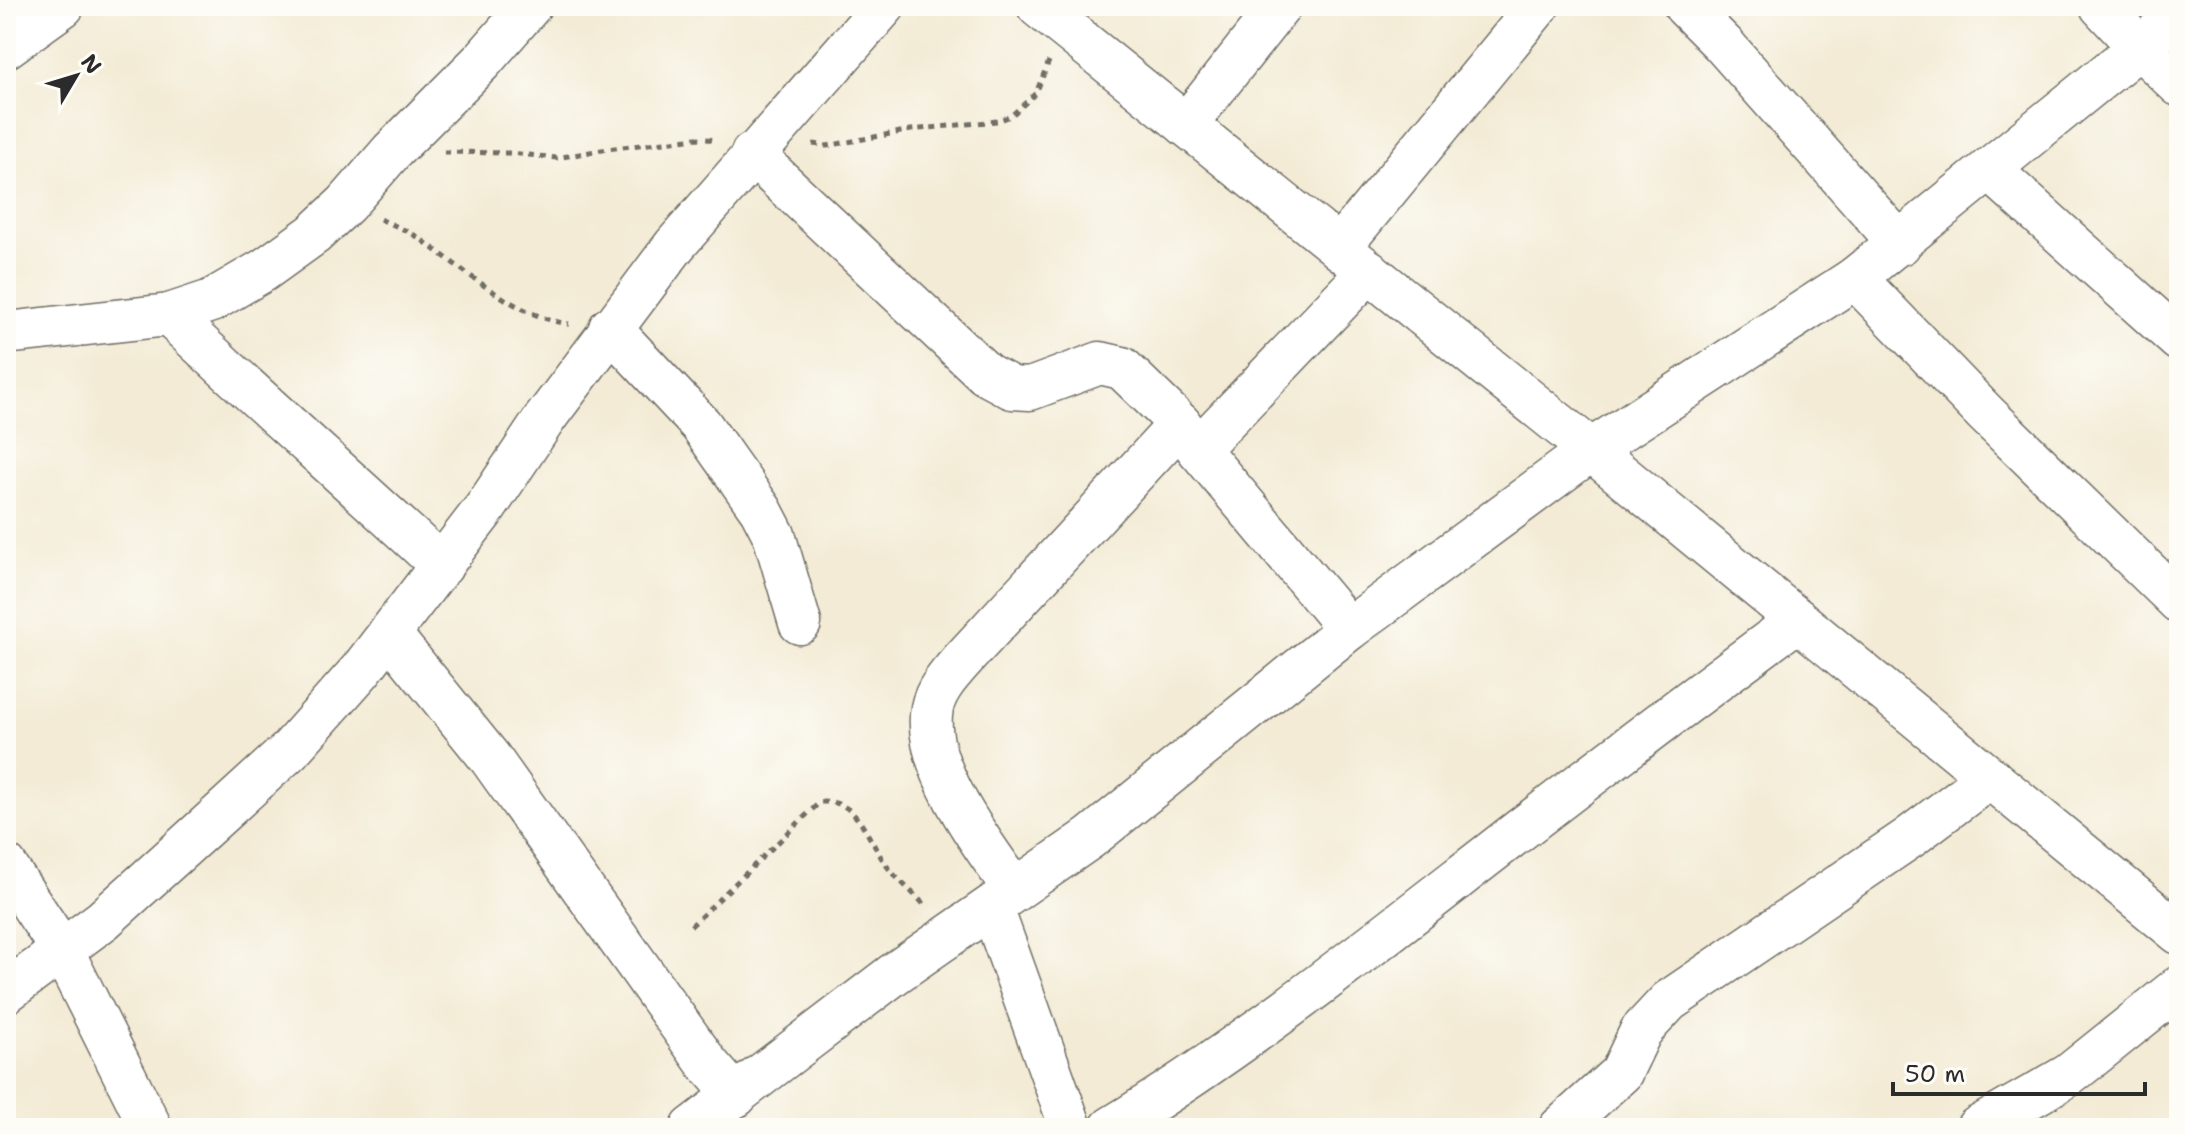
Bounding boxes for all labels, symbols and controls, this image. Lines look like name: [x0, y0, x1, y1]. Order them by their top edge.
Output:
north arrow: [36, 36, 116, 116]
text: N: [75, 48, 108, 80]
scale bar: [1893, 1046, 2145, 1096]
text: 50 m: [1905, 1058, 1965, 1090]

